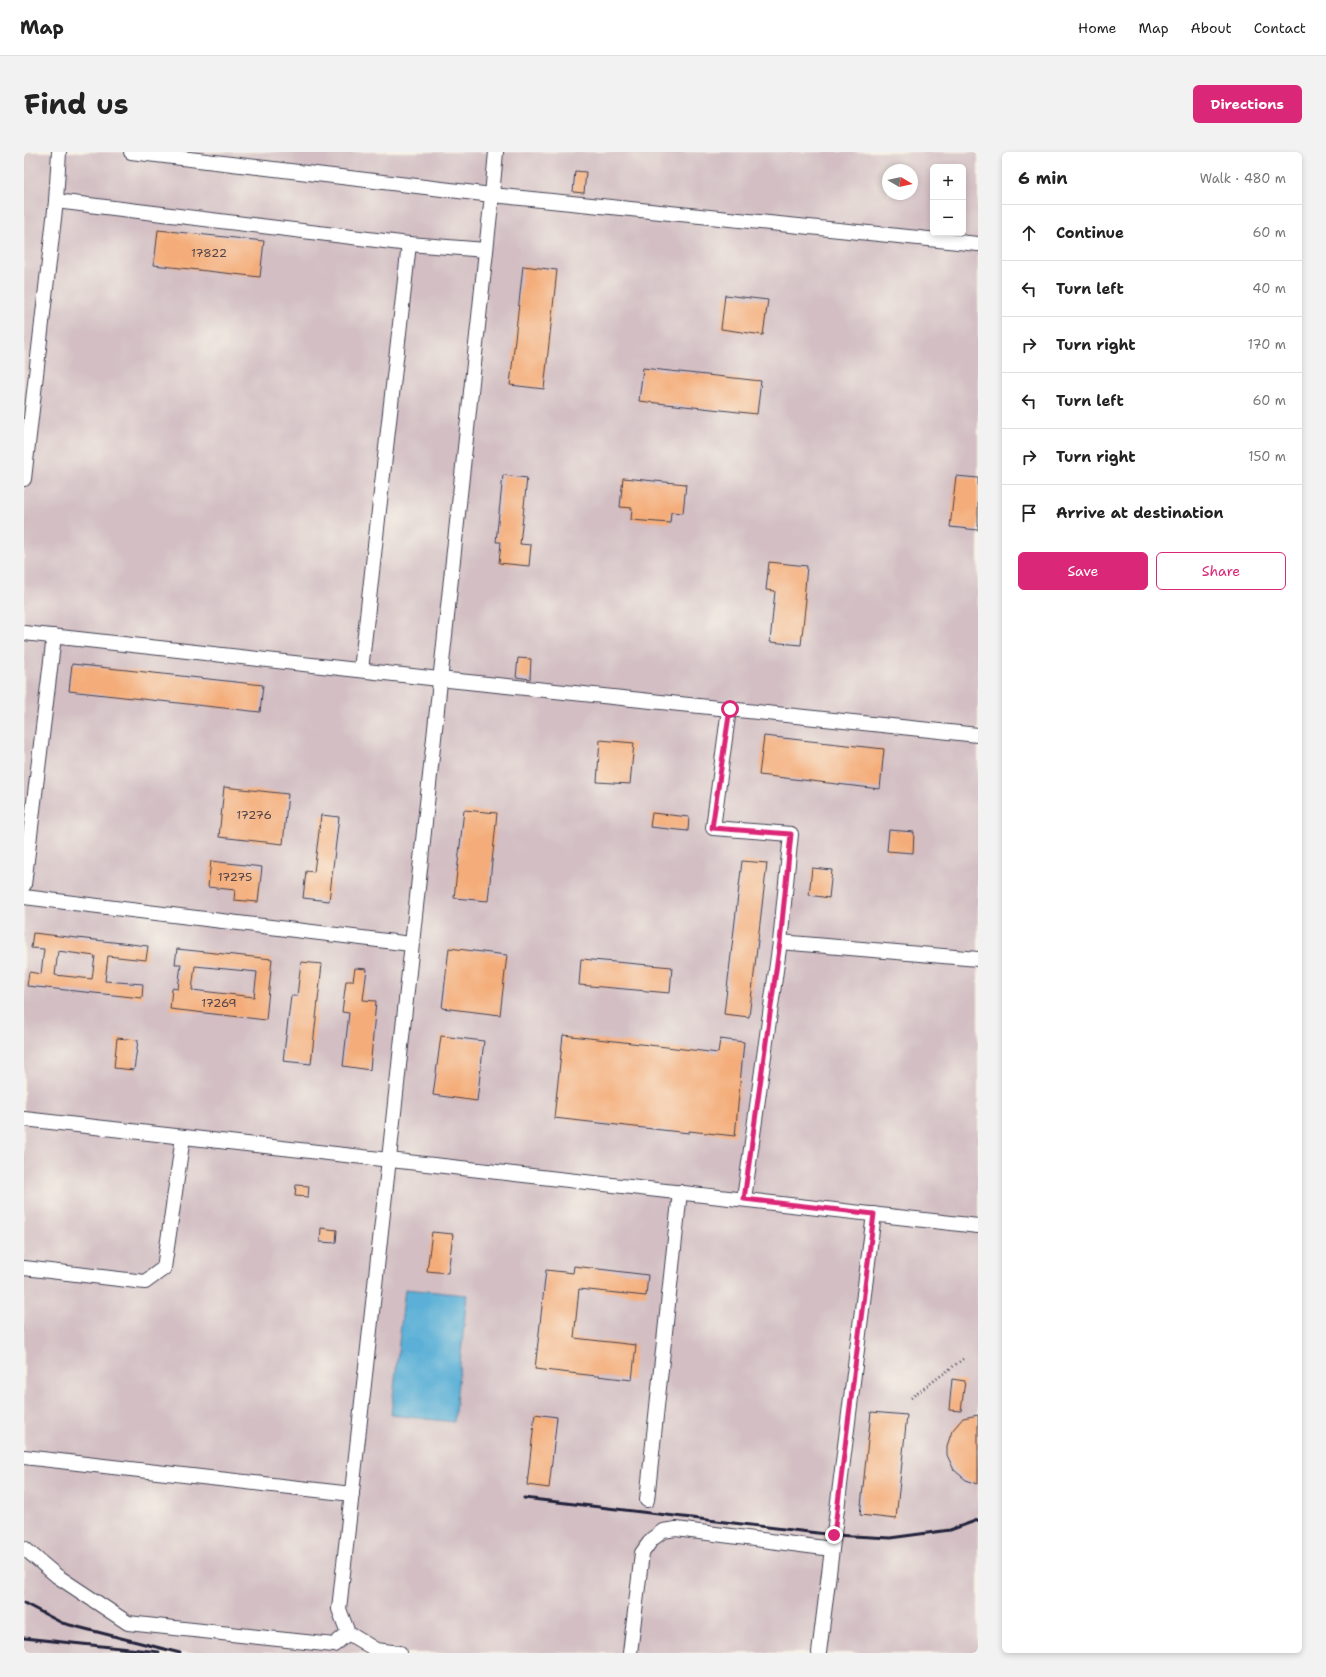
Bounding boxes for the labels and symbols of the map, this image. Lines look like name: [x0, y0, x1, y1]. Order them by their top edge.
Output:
north arrow: [882, 164, 918, 200]
house number: 17822: [191, 245, 227, 261]
route start: [721, 700, 739, 718]
house number: 17276: [236, 807, 272, 823]
house number: 17275: [218, 869, 252, 885]
house number: 17269: [201, 995, 237, 1011]
route end: [825, 1526, 843, 1544]

